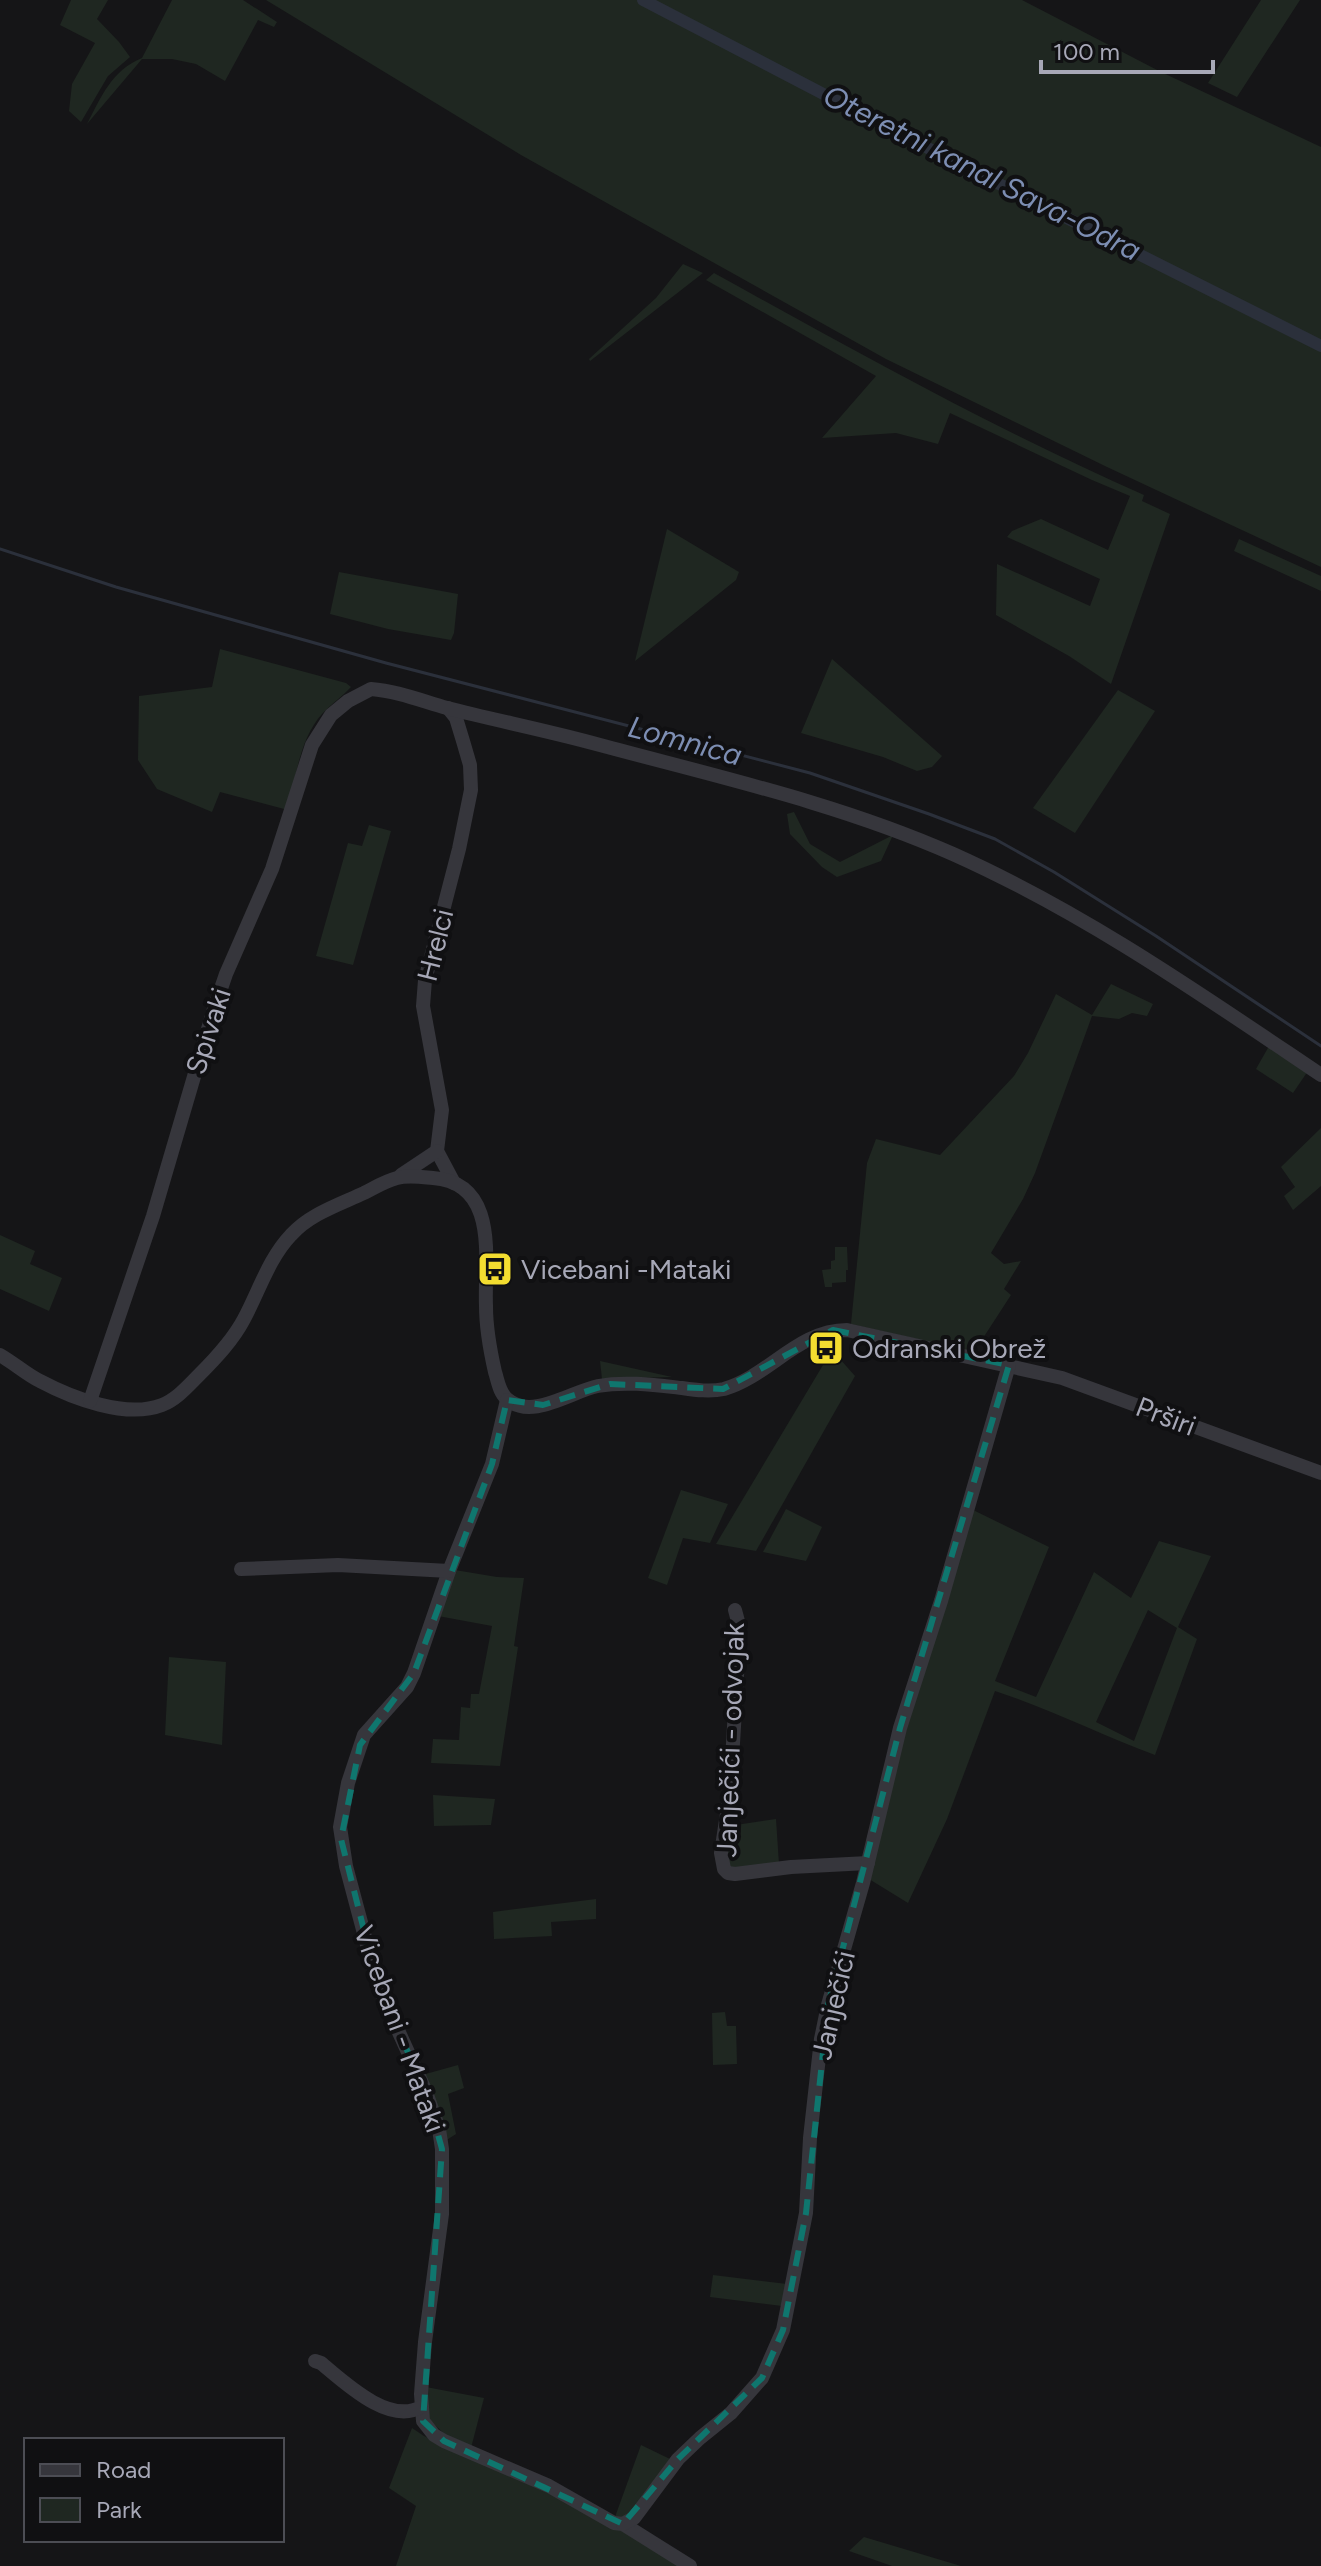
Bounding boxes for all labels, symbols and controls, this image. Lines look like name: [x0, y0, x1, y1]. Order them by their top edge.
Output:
scale bar: [1041, 24, 1213, 74]
text: 100 m: [1053, 37, 1120, 66]
water label: Oteretni kanal Sava-Odra: [817, 76, 1147, 269]
water label: Lomnica: [624, 708, 746, 773]
street label: Hrelci: [410, 905, 460, 985]
street label: Spivaki: [178, 984, 238, 1078]
bus stop icon: Vicebani -Mataki: [476, 1250, 514, 1288]
place label: Vicebani -Mataki: [521, 1252, 732, 1286]
bus stop icon: Odranski Obrež: [807, 1329, 845, 1367]
place label: Odranski Obrež: [852, 1331, 1046, 1365]
street label: Prširi: [1131, 1389, 1201, 1443]
street label: Janječići - odvojak: [709, 1622, 751, 1858]
street label: Vicebani - Mataki: [347, 1921, 453, 2137]
street label: Janječići: [804, 1947, 862, 2063]
legend: [24, 2438, 284, 2542]
text: Road: [96, 2455, 151, 2484]
text: Park: [96, 2495, 142, 2524]

